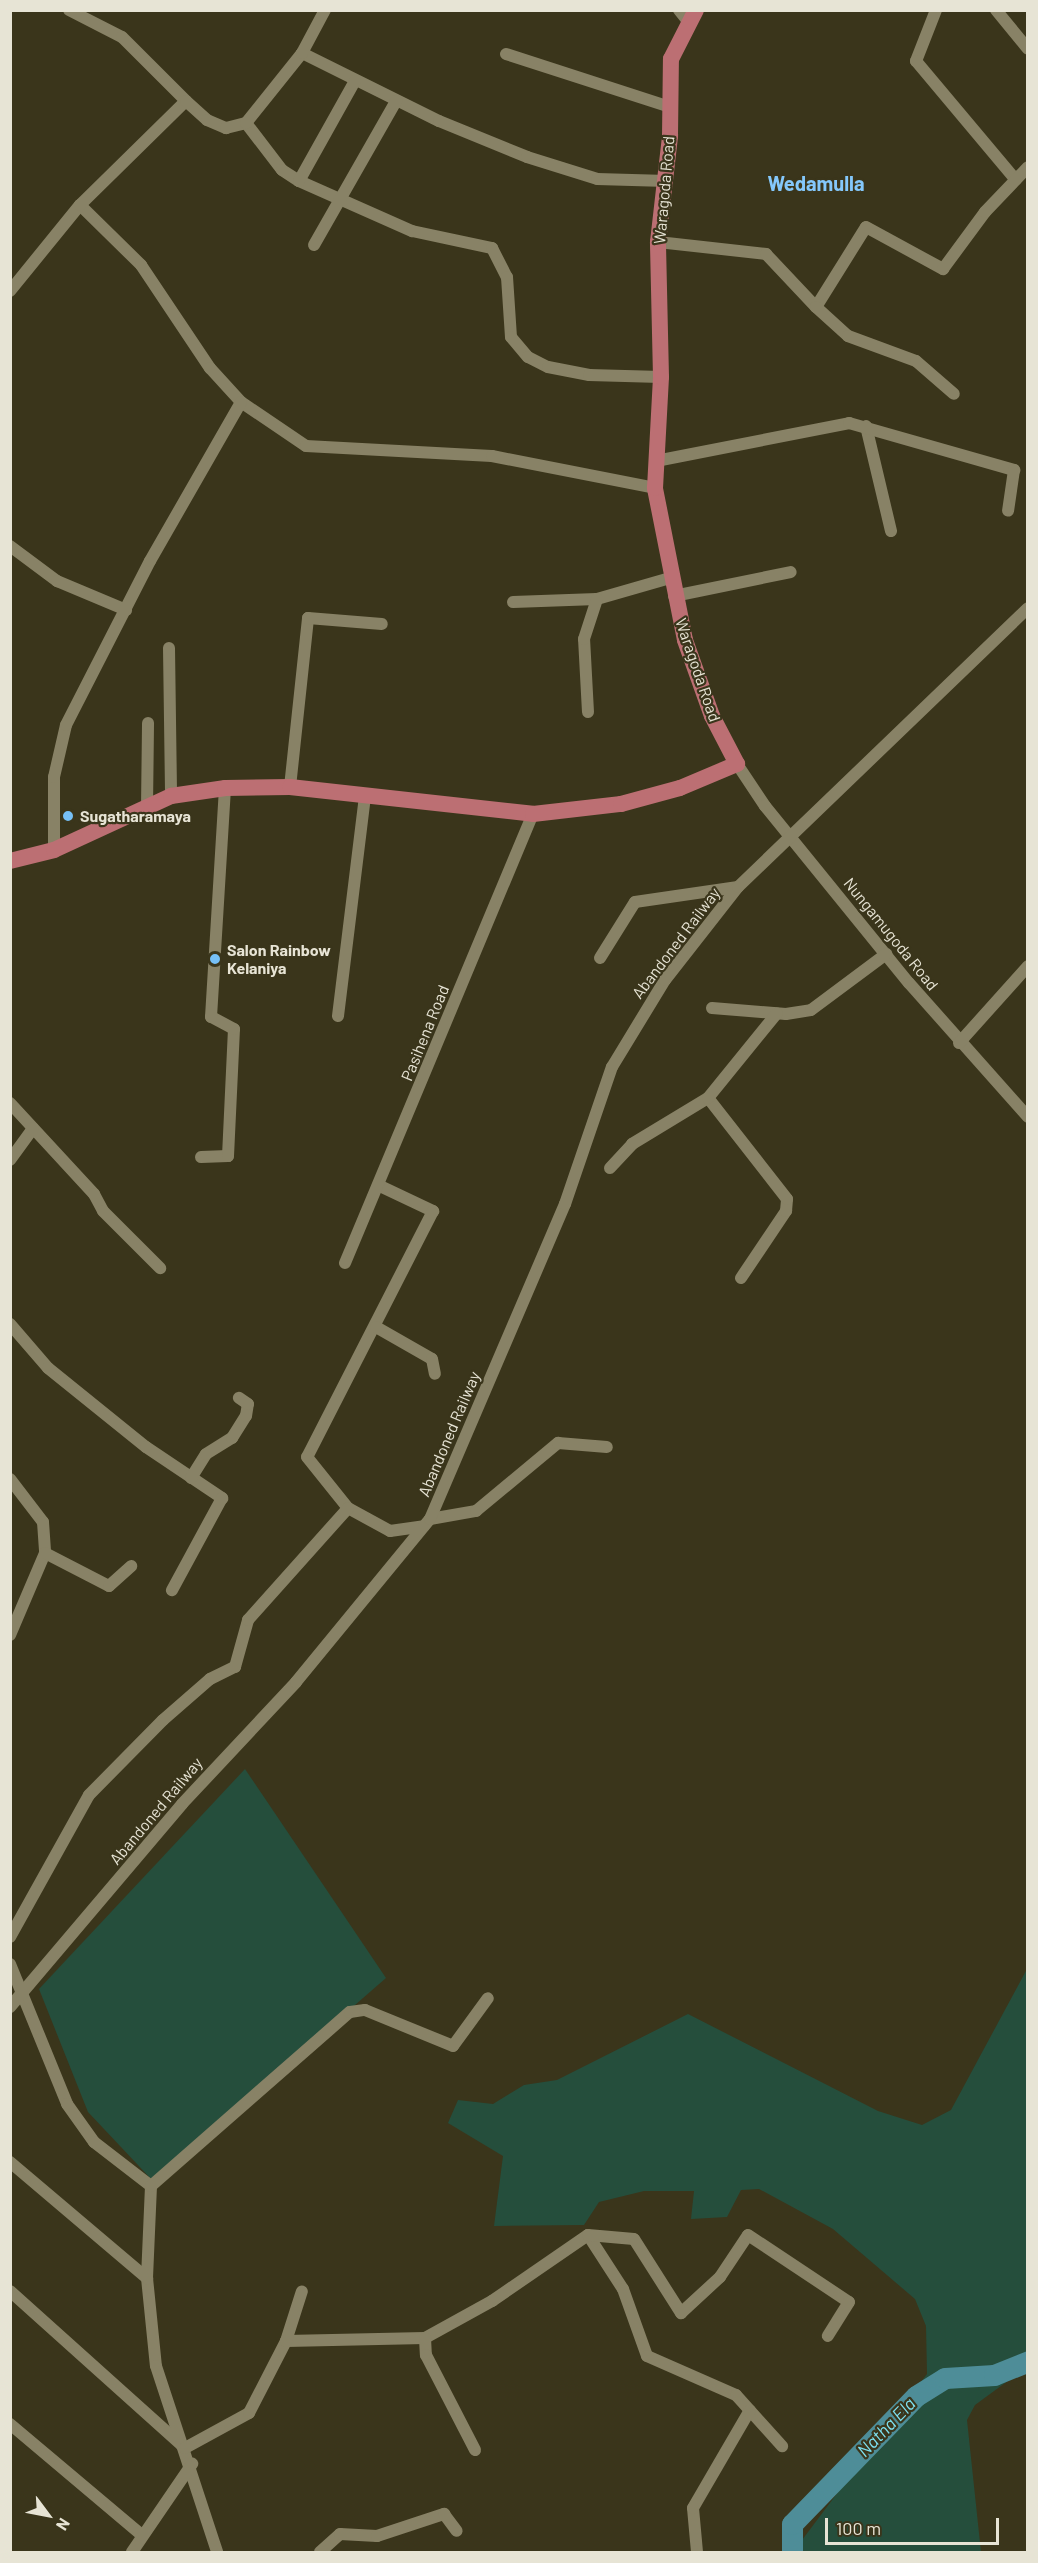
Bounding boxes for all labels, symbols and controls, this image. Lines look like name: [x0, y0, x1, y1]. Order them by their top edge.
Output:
street label: Waragoda Road: [650, 135, 678, 245]
district label: Wedamulla: [767, 171, 865, 195]
street label: Waragoda Road: [671, 616, 725, 724]
place label: Sugatharamaya: [80, 806, 191, 826]
marker: Sugatharamaya: [61, 809, 75, 823]
street label: Nungamugoda Road: [840, 874, 942, 994]
street label: Abandoned Railway: [628, 884, 724, 1002]
place label: Salon Rainbow Kelaniya: [227, 940, 331, 978]
marker: Salon Rainbow Kelaniya: [208, 952, 222, 966]
street label: Pasihena Road: [397, 982, 453, 1084]
street label: Abandoned Railway: [414, 1369, 484, 1499]
street label: Abandoned Railway: [106, 1753, 206, 1869]
water label: Natha Ela: [852, 2393, 920, 2461]
north arrow: [18, 2485, 78, 2545]
scale bar: [828, 2506, 1002, 2544]
text: N: [53, 2515, 75, 2534]
text: 100 m: [836, 2517, 881, 2539]

